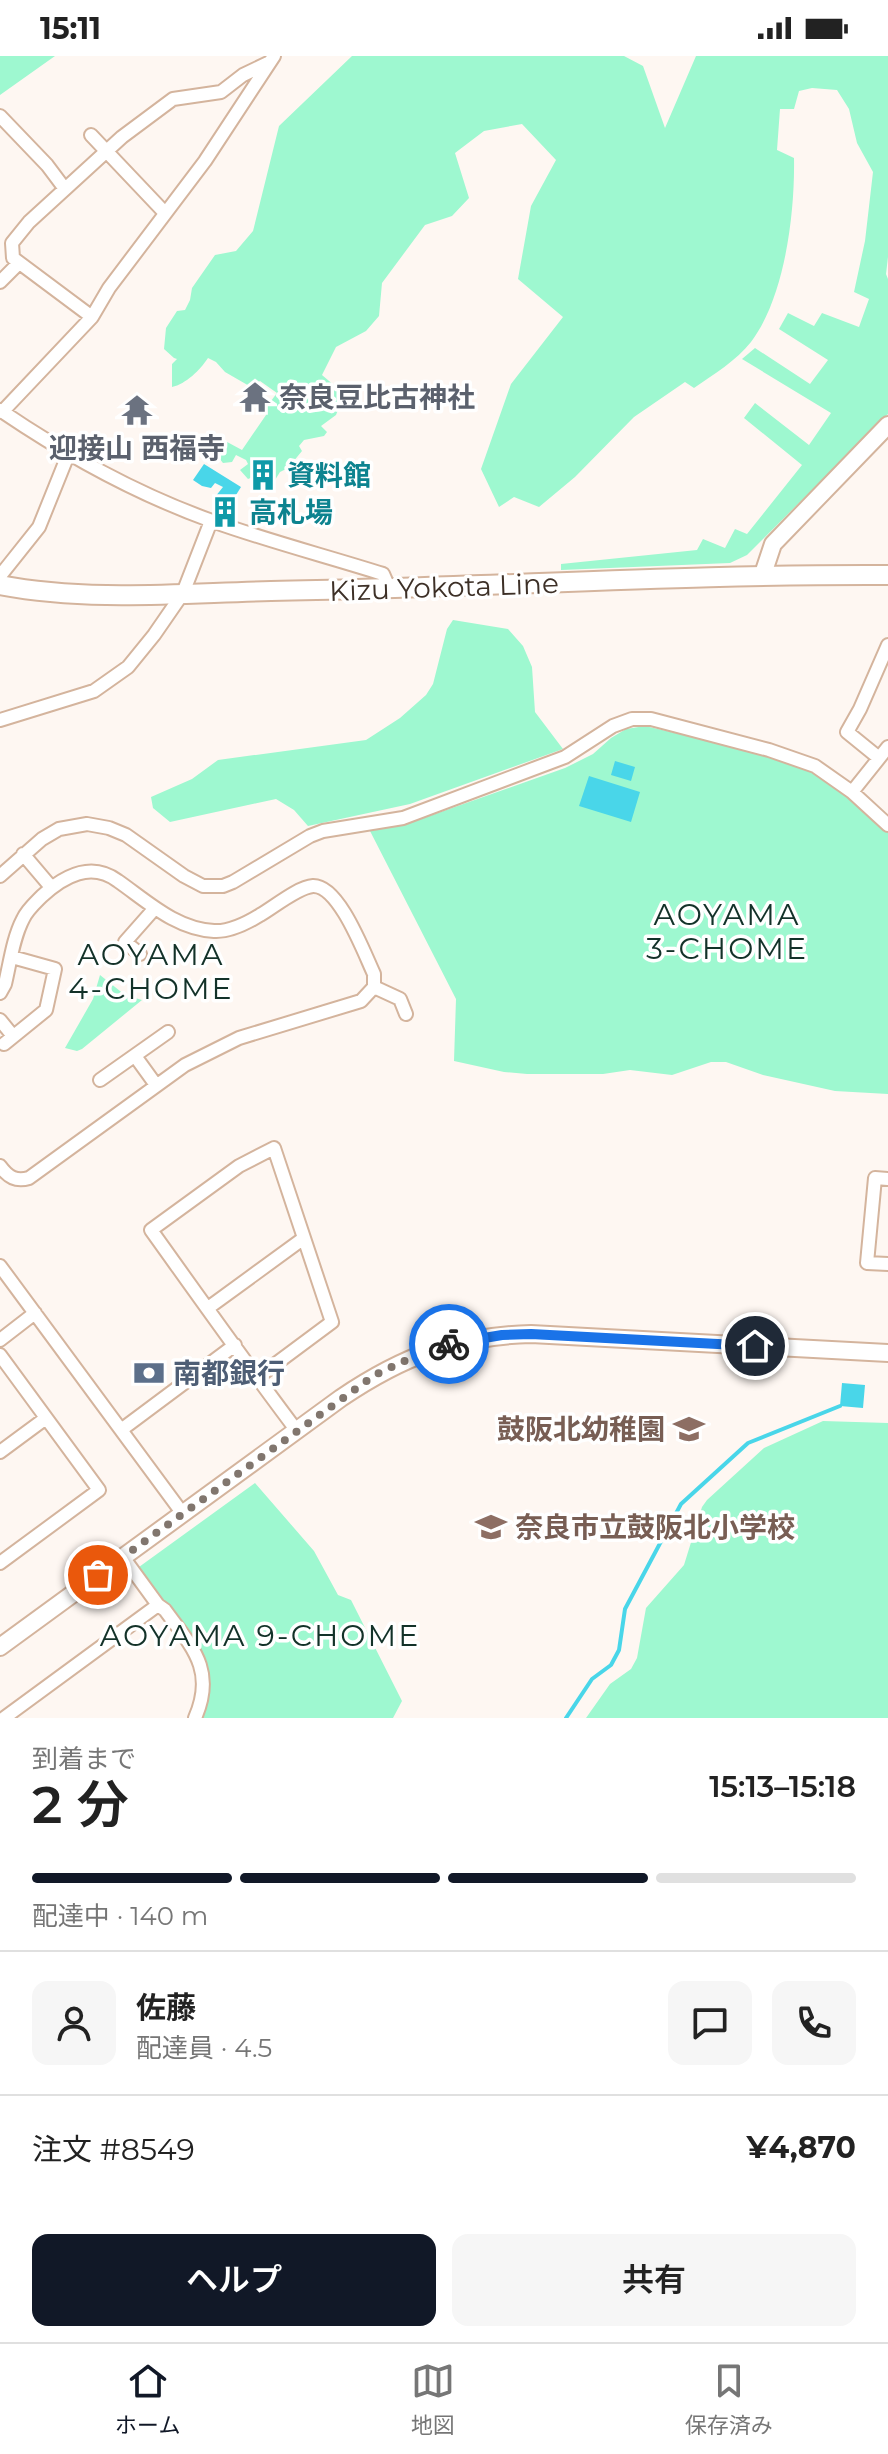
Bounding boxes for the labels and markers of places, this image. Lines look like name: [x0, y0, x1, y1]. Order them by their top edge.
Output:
temple icon: 奈良豆比古神社: [238, 380, 272, 414]
place label: 奈良豆比古神社: [279, 380, 475, 414]
temple icon: 迎接山 西福寺: [120, 393, 154, 427]
place label: 迎接山 西福寺: [49, 431, 225, 465]
building icon: 資料館: [246, 458, 280, 492]
place label: 資料館: [287, 458, 371, 492]
building icon: 高札場: [208, 495, 242, 529]
place label: 高札場: [249, 495, 333, 529]
pin: [721, 1312, 789, 1380]
bank icon: 南都銀行: [132, 1356, 166, 1390]
place label: 南都銀行: [173, 1356, 285, 1390]
place label: 鼓阪北幼稚園: [497, 1412, 665, 1446]
school or university icon: 鼓阪北幼稚園: [672, 1412, 706, 1446]
school or university icon: 奈良市立鼓阪北小学校: [474, 1510, 508, 1544]
place label: 奈良市立鼓阪北小学校: [515, 1510, 795, 1544]
pin: [64, 1541, 132, 1609]

